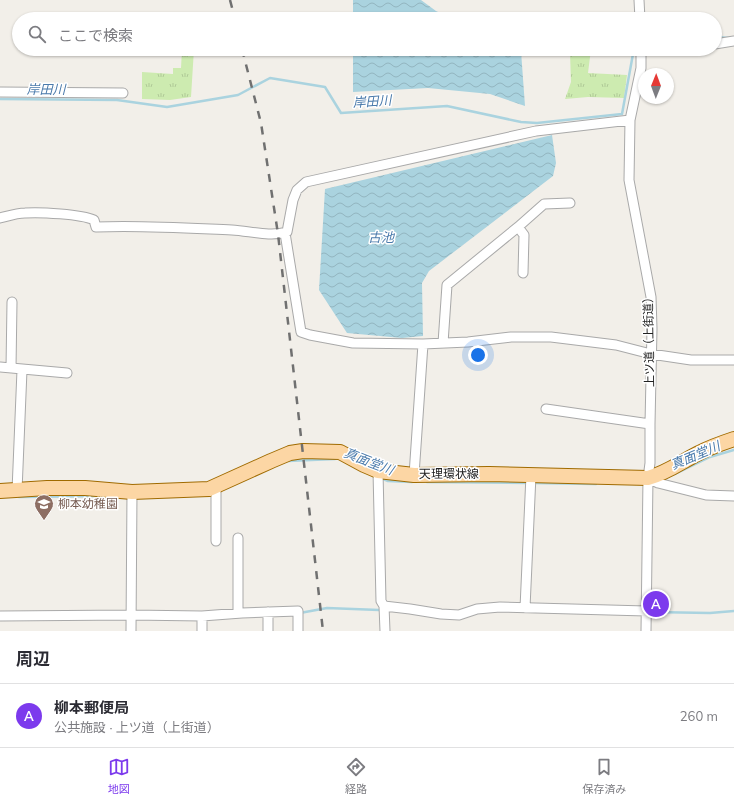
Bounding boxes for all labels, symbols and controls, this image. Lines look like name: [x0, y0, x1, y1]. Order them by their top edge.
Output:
search box: [12, 12, 722, 56]
icon: search: [26, 23, 48, 45]
text: ここで検索: [58, 26, 133, 45]
north arrow: [638, 68, 674, 104]
water label: 岸田川: [26, 81, 67, 97]
water label: 岸田川: [352, 92, 394, 110]
water label: 古池: [368, 229, 396, 245]
street label: 上ツ道（上街道）: [640, 291, 657, 387]
your location: [468, 345, 488, 365]
water label: 真面堂川: [668, 437, 724, 473]
water label: 真面堂川: [342, 444, 398, 479]
street label: 天理環状線: [419, 466, 479, 481]
school or university icon: 柳本幼稚園: [33, 493, 55, 521]
place label: 柳本幼稚園: [58, 496, 118, 511]
pin: A: [643, 589, 669, 619]
text: 周辺: [16, 648, 50, 669]
text: 柳本郵便局: [54, 698, 129, 717]
text: A: [24, 708, 34, 724]
text: 260 m: [680, 708, 718, 724]
text: 公共施設 · 上ツ道（上街道）: [54, 719, 220, 735]
tab: 地図: [108, 756, 130, 796]
tab: 経路: [345, 756, 367, 796]
tab: 保存済み: [582, 756, 626, 796]

